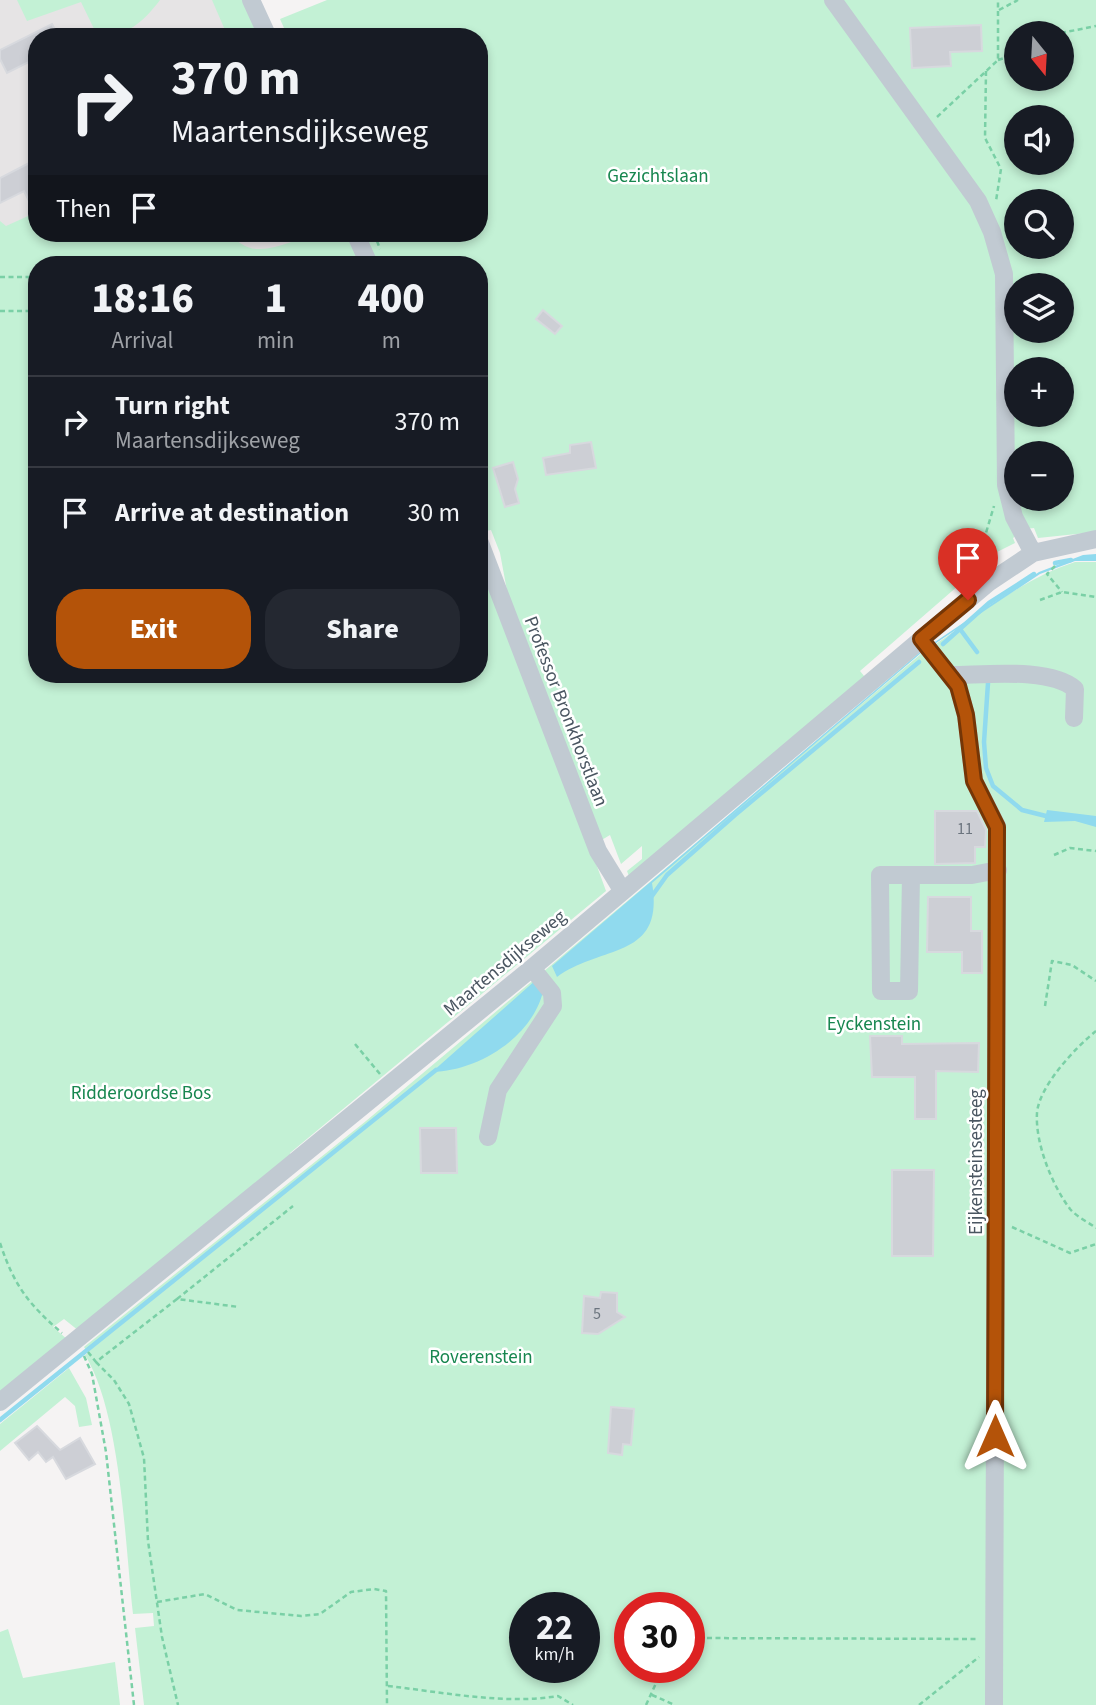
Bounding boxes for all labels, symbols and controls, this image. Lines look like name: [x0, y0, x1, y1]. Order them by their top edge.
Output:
north arrow: [1004, 21, 1074, 91]
map controls: [1004, 21, 1074, 511]
text: 370 m: [171, 44, 300, 114]
icon: right: [56, 56, 147, 147]
button: sound: [1004, 105, 1074, 175]
text: Maartensdijkseweg: [171, 109, 428, 155]
park label: Gezichtslaan: [607, 163, 709, 190]
icon: arrive: [125, 189, 163, 227]
button: search: [1004, 189, 1074, 259]
text: Then: [56, 190, 111, 227]
text: 18:16: [91, 269, 194, 329]
text: 1: [264, 269, 287, 329]
text: 400: [358, 269, 425, 329]
button: layers: [1004, 273, 1074, 343]
text: Arrival: [112, 324, 173, 357]
text: min: [257, 324, 294, 357]
text: m: [382, 324, 401, 357]
button: +: [1004, 357, 1074, 427]
text: Turn right: [115, 387, 230, 424]
icon: right: [56, 403, 94, 441]
text: 370 m: [394, 403, 460, 440]
text: Maartensdijkseweg: [115, 424, 300, 457]
button: −: [1004, 441, 1074, 511]
icon: arrive: [56, 494, 94, 532]
text: Arrive at destination: [115, 494, 349, 531]
text: 30 m: [407, 494, 460, 531]
pin: [938, 528, 998, 600]
icon: arrive: [949, 539, 987, 577]
button: Exit: [56, 589, 251, 669]
button: Share: [265, 589, 460, 669]
street label: Professor Bronkhorstlaan: [517, 612, 614, 811]
house number: 11: [957, 818, 973, 840]
street label: Maartensdijkseweg: [438, 903, 572, 1023]
park label: Eyckenstein: [827, 1011, 921, 1038]
park label: Ridderoordse Bos: [71, 1080, 211, 1107]
street label: Eijkensteinsesteeg: [963, 1089, 990, 1235]
house number: 5: [593, 1303, 601, 1325]
park label: Roverenstein: [429, 1344, 533, 1371]
position arrow: [958, 1399, 1032, 1473]
speed limit sign: 30: [614, 1592, 705, 1683]
text: 22: [536, 1603, 573, 1653]
text: km/h: [535, 1642, 574, 1667]

